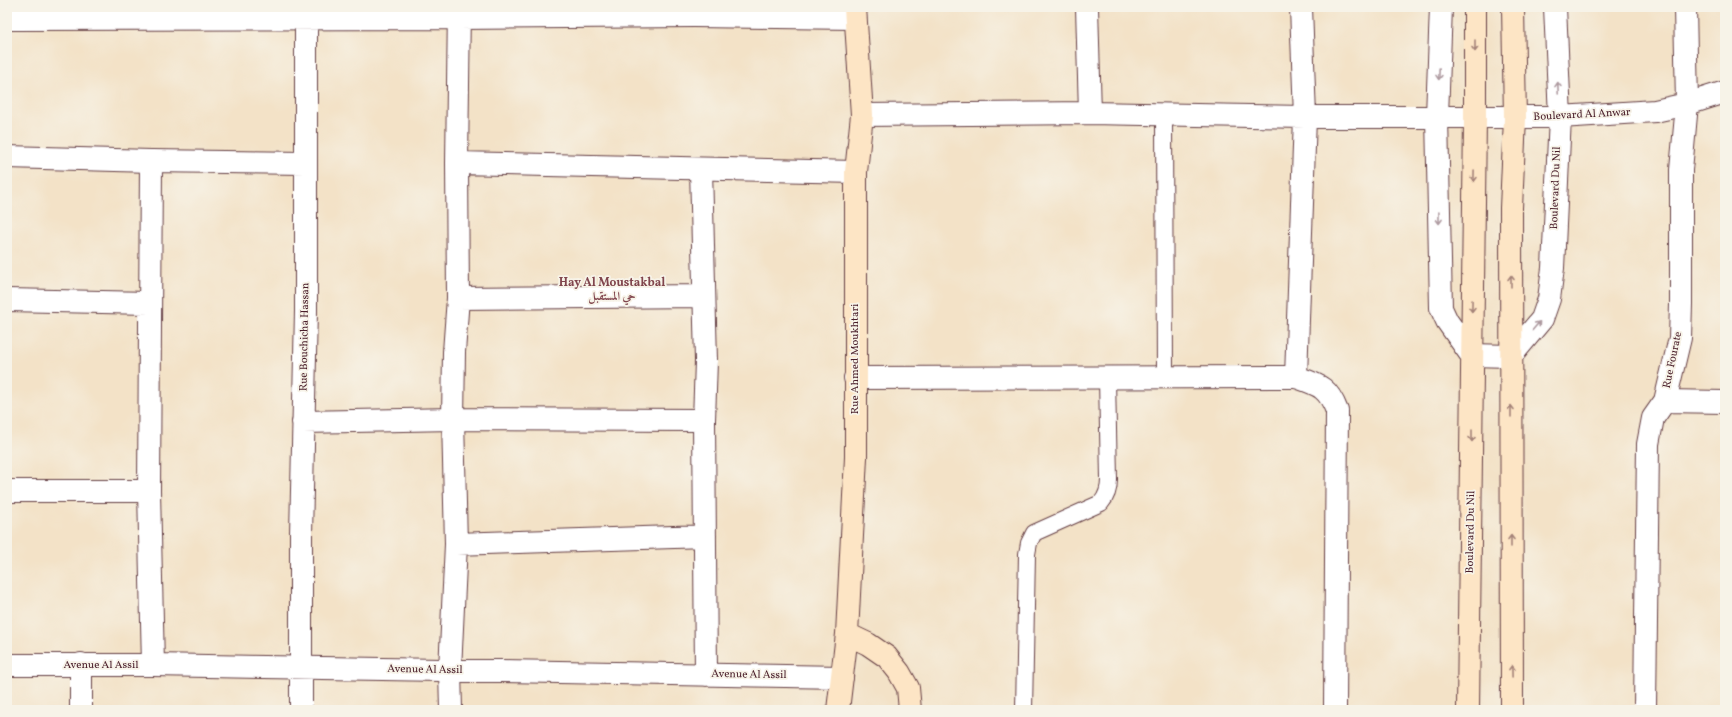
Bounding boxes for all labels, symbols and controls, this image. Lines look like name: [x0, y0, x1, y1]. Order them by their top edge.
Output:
one-way arrow: [1471, 39, 1479, 52]
one-way arrow: [1435, 67, 1442, 80]
one-way arrow: [1555, 82, 1562, 95]
street label: Boulevard Al Anwar: [1533, 105, 1631, 125]
street label: Boulevard Du Nil: [1547, 146, 1565, 230]
one-way arrow: [1471, 169, 1478, 182]
one-way arrow: [1436, 211, 1443, 224]
district label: Hay Al Moustakbal حي المستقبل: [559, 275, 665, 306]
one-way arrow: [1507, 275, 1515, 288]
street label: Rue Bouchicha Hassan: [297, 282, 313, 391]
one-way arrow: [1468, 299, 1476, 312]
street label: Rue Ahmed Moukhtari: [848, 304, 863, 414]
one-way arrow: [1531, 321, 1540, 331]
street label: Rue Fourate: [1660, 330, 1686, 390]
one-way arrow: [1507, 405, 1515, 418]
one-way arrow: [1468, 429, 1476, 442]
street label: Boulevard Du Nil: [1463, 490, 1479, 574]
one-way arrow: [1507, 535, 1515, 548]
street label: Avenue Al Assil: [63, 658, 139, 673]
street label: Avenue Al Assil: [387, 662, 463, 678]
one-way arrow: [1508, 665, 1516, 678]
street label: Avenue Al Assil: [711, 667, 787, 683]

